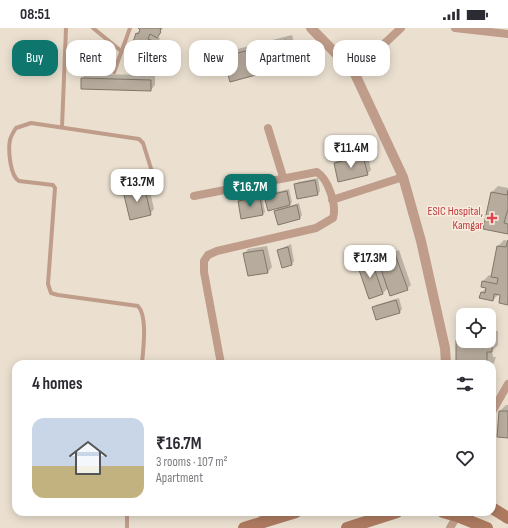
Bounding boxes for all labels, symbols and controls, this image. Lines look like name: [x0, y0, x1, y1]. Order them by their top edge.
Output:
text: 08:51: [20, 5, 50, 24]
chip: Buy: [12, 40, 58, 76]
chip: Rent: [66, 40, 116, 76]
chip: Filters: [124, 40, 181, 76]
chip: New: [189, 40, 238, 76]
chip: Apartment: [246, 40, 325, 76]
chip: House: [333, 40, 390, 76]
pin: ₹11.4M: [318, 135, 384, 169]
text: ₹11.4M: [333, 140, 369, 156]
pin: ₹13.7M: [104, 169, 170, 203]
text: ₹13.7M: [120, 174, 154, 190]
pin: ₹16.7M: [217, 174, 283, 208]
text: ₹16.7M: [233, 179, 267, 195]
place label: ESIC Hospital, Kamgar: [427, 204, 484, 233]
marker: ESIC Hospital, Kamgar: [486, 212, 498, 224]
pin: ₹17.3M: [337, 245, 403, 279]
text: ₹17.3M: [353, 250, 387, 266]
map controls: [456, 308, 496, 348]
button: locate: [456, 308, 496, 348]
icon: filters: [454, 373, 476, 395]
text: 4 homes: [32, 374, 83, 394]
icon: home: [64, 434, 112, 482]
text: ₹16.7M: [156, 434, 202, 454]
icon: heart: [454, 447, 476, 469]
text: 3 rooms · 107 m²: [156, 454, 228, 470]
text: Apartment: [156, 470, 203, 486]

